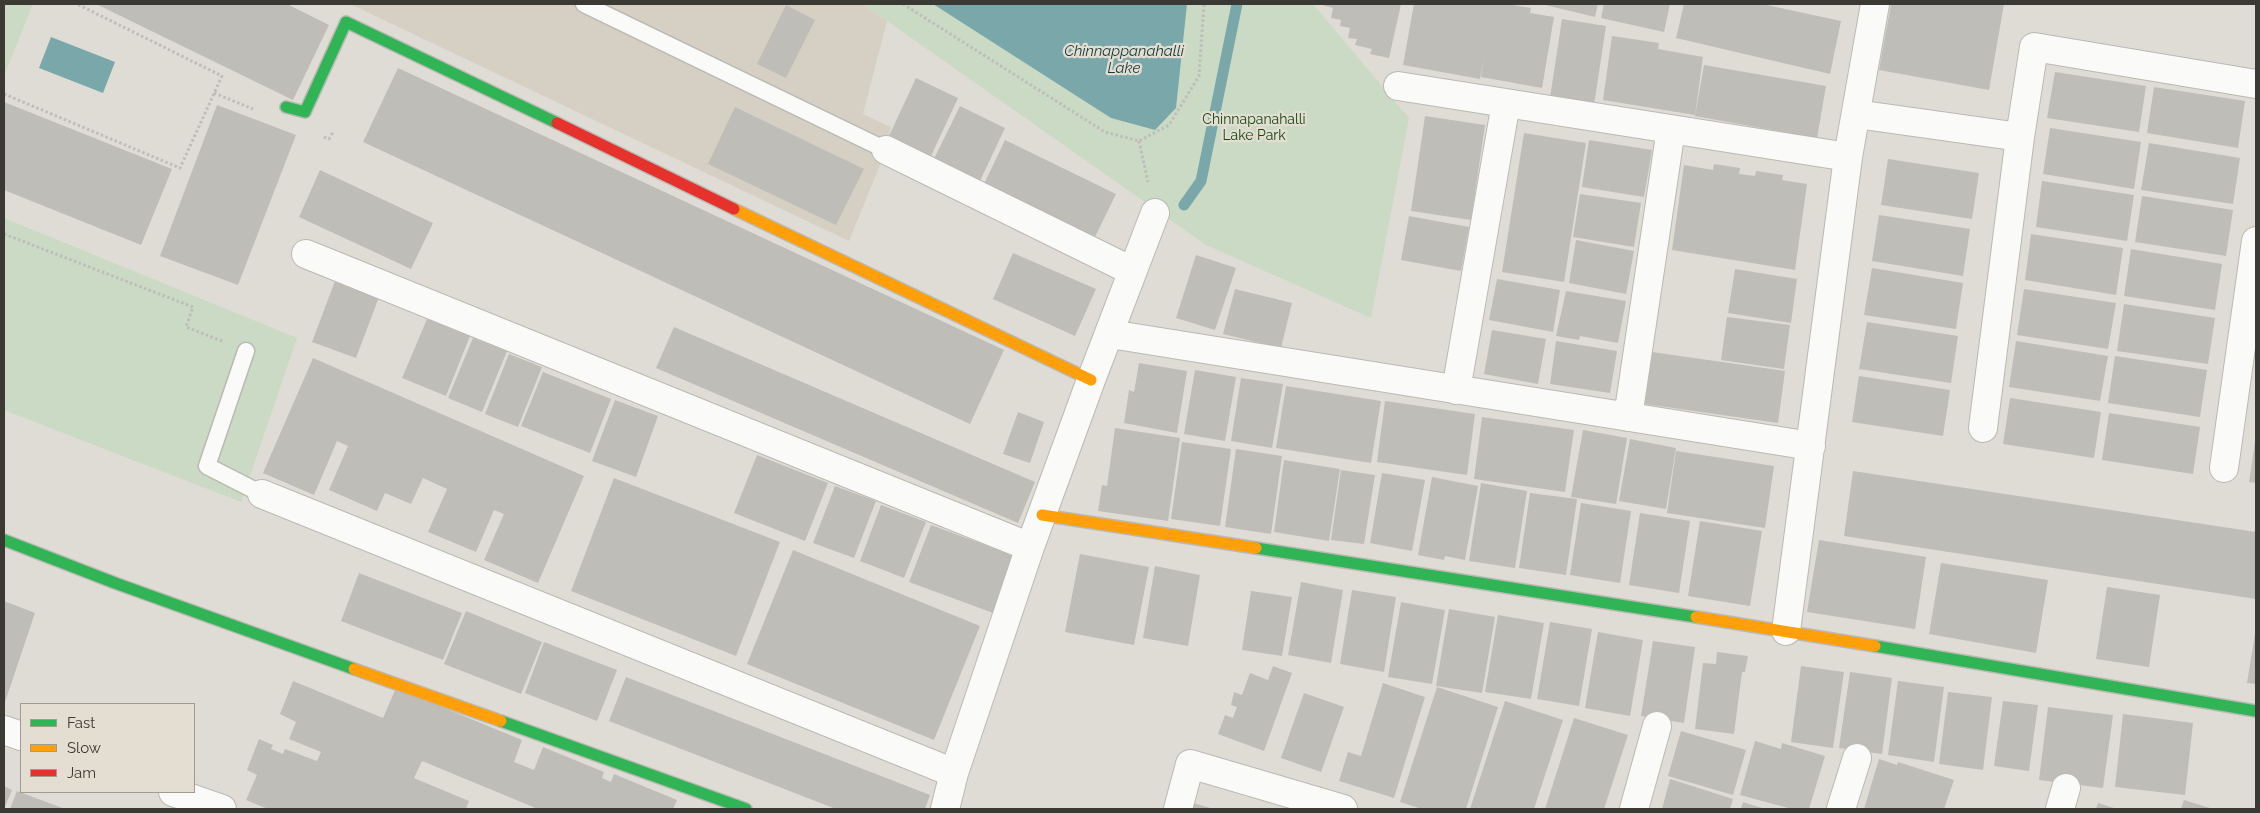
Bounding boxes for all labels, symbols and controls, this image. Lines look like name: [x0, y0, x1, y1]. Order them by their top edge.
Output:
water label: Chinnappanahalli Lake: [1064, 42, 1184, 77]
park label: Chinnapanahalli Lake Park: [1202, 112, 1306, 144]
legend: [20, 703, 195, 793]
text: Fast: [67, 714, 95, 732]
text: Slow: [67, 739, 101, 757]
text: Jam: [67, 764, 96, 782]

